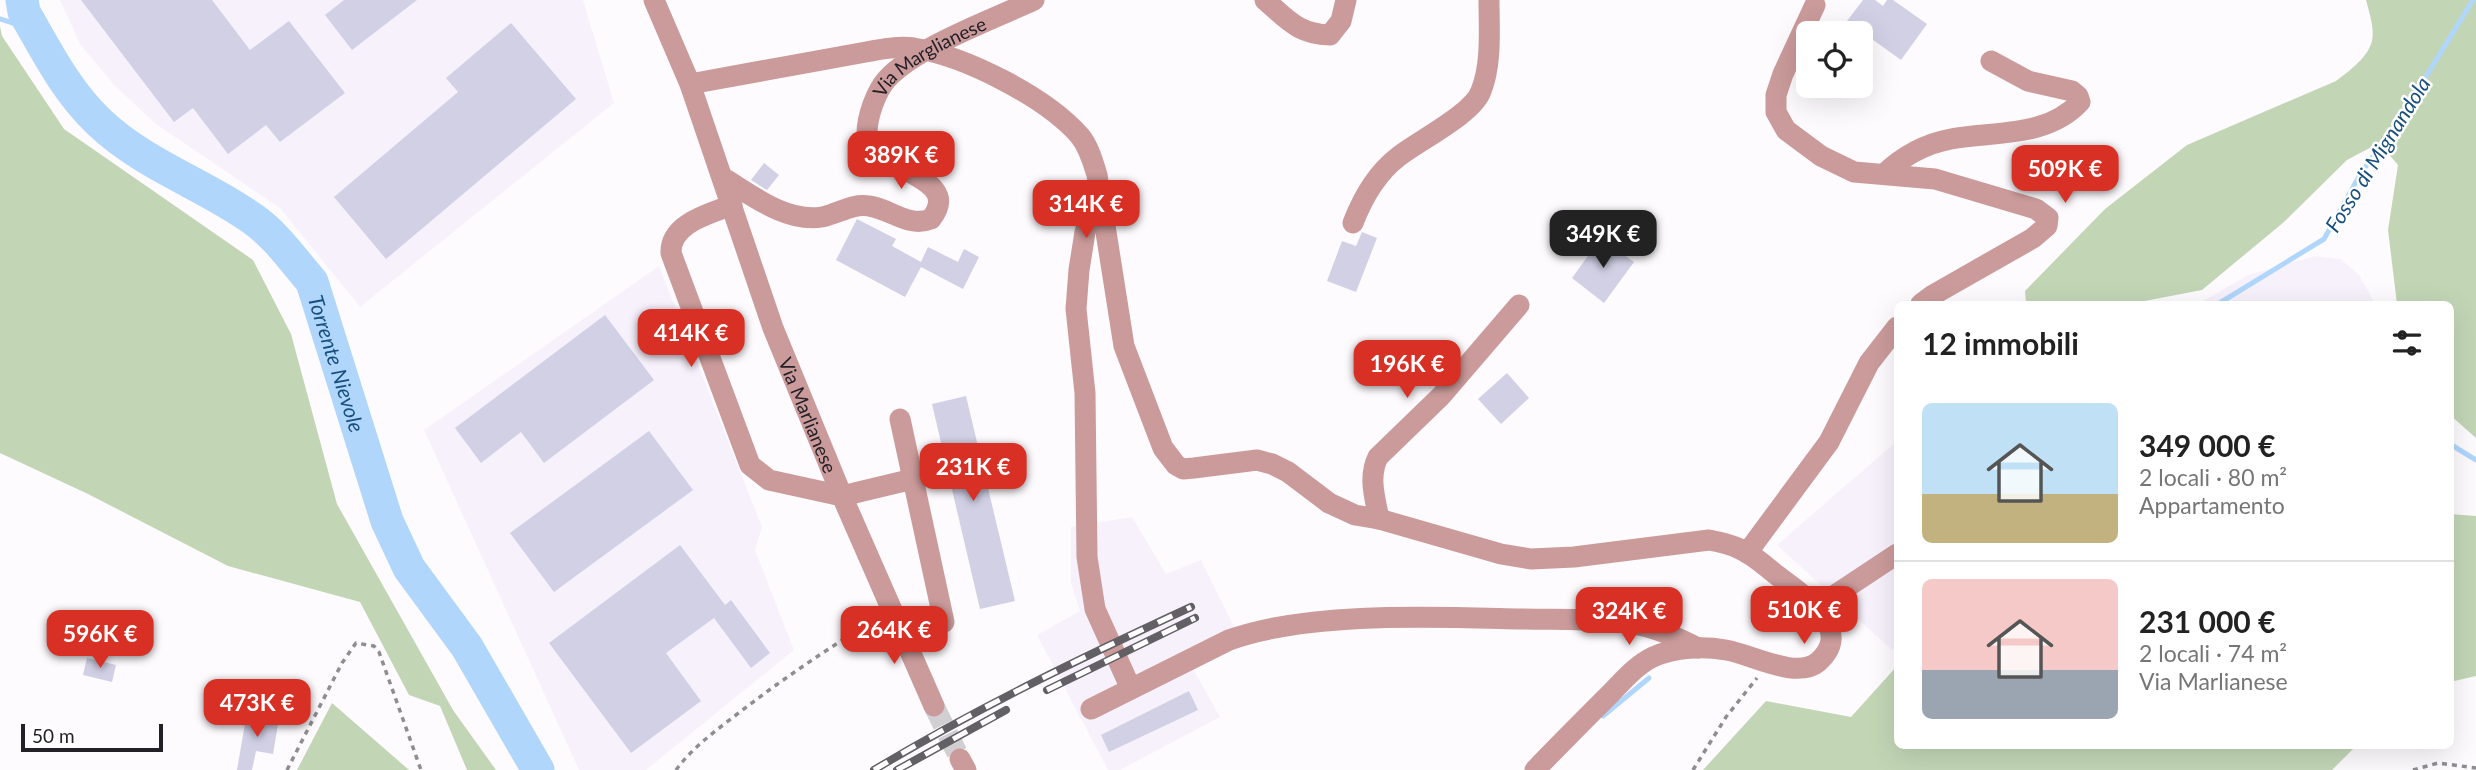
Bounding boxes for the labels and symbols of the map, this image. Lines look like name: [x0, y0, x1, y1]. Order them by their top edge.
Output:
street label: Via Marglianese: [867, 11, 989, 100]
water label: Fosso di Mignandola: [2319, 72, 2435, 236]
pin: 389K €: [844, 132, 958, 191]
pin: 509K €: [2008, 146, 2122, 205]
pin: 314K €: [1029, 180, 1143, 240]
pin: 349K €: [1546, 210, 1660, 270]
water label: Torrente Nievole: [304, 292, 371, 435]
pin: 414K €: [634, 310, 748, 369]
pin: 196K €: [1350, 340, 1464, 400]
street label: Via Marlianese: [775, 354, 843, 476]
pin: 231K €: [916, 444, 1030, 503]
pin: 510K €: [1747, 586, 1861, 646]
pin: 324K €: [1572, 588, 1686, 647]
pin: 264K €: [837, 606, 951, 666]
pin: 596K €: [43, 610, 157, 670]
pin: 473K €: [200, 680, 314, 739]
scale bar: [21, 721, 163, 753]

